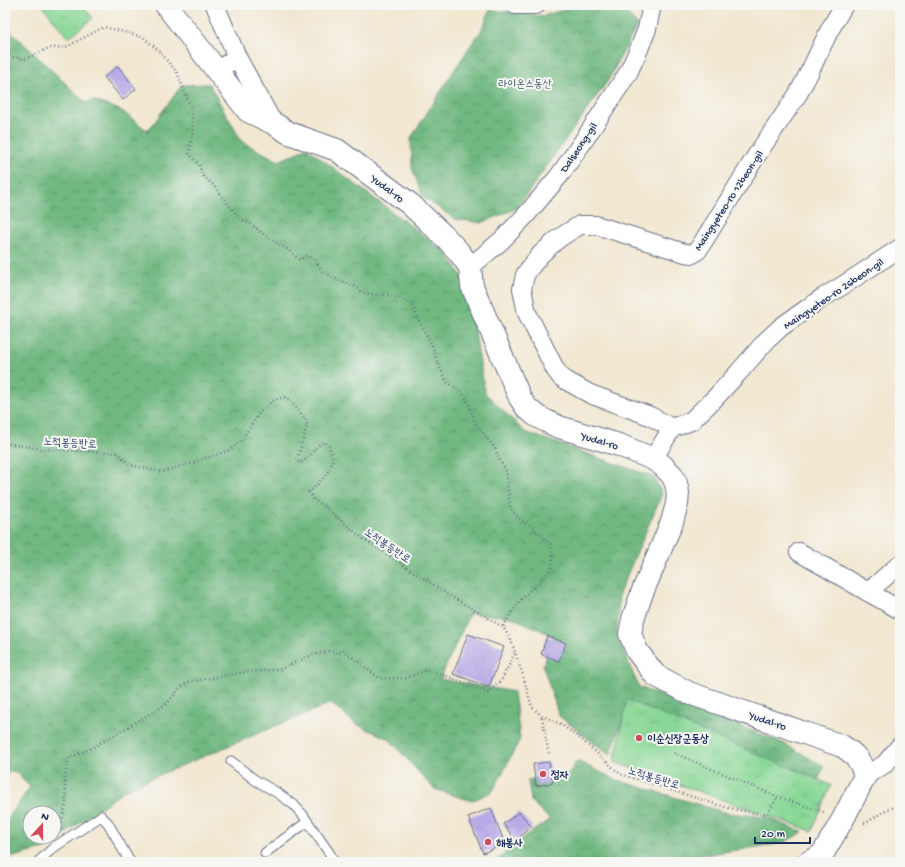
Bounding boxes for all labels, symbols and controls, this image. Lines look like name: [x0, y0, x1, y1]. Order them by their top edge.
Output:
park label: 라이온스동산: [498, 79, 552, 91]
street label: Dalseong-gil: [558, 121, 601, 176]
street label: Maingyeteo-ro 12beon-gil: [693, 148, 767, 253]
street label: Yudal-ro: [367, 173, 406, 206]
street label: Maingyeteo-ro 26beon-gil: [782, 256, 887, 333]
street label: Yudal-ro: [578, 430, 620, 453]
street label: 노적봉등반로: [43, 436, 97, 451]
street label: 노적봉등반로: [362, 526, 413, 567]
street label: Yudal-ro: [746, 710, 788, 734]
marker: 이순신장군동상: [634, 733, 644, 743]
place label: 이순신장군동상: [647, 733, 709, 746]
street label: 노적봉등반로: [626, 764, 681, 792]
marker: 정자: [538, 769, 548, 779]
place label: 정자: [550, 770, 569, 782]
north arrow: [22, 805, 62, 845]
text: N: [39, 811, 50, 824]
scale bar: [755, 819, 810, 845]
text: 20 m: [761, 828, 786, 842]
marker: 해봉사: [483, 837, 493, 847]
place label: 해봉사: [496, 837, 523, 850]

